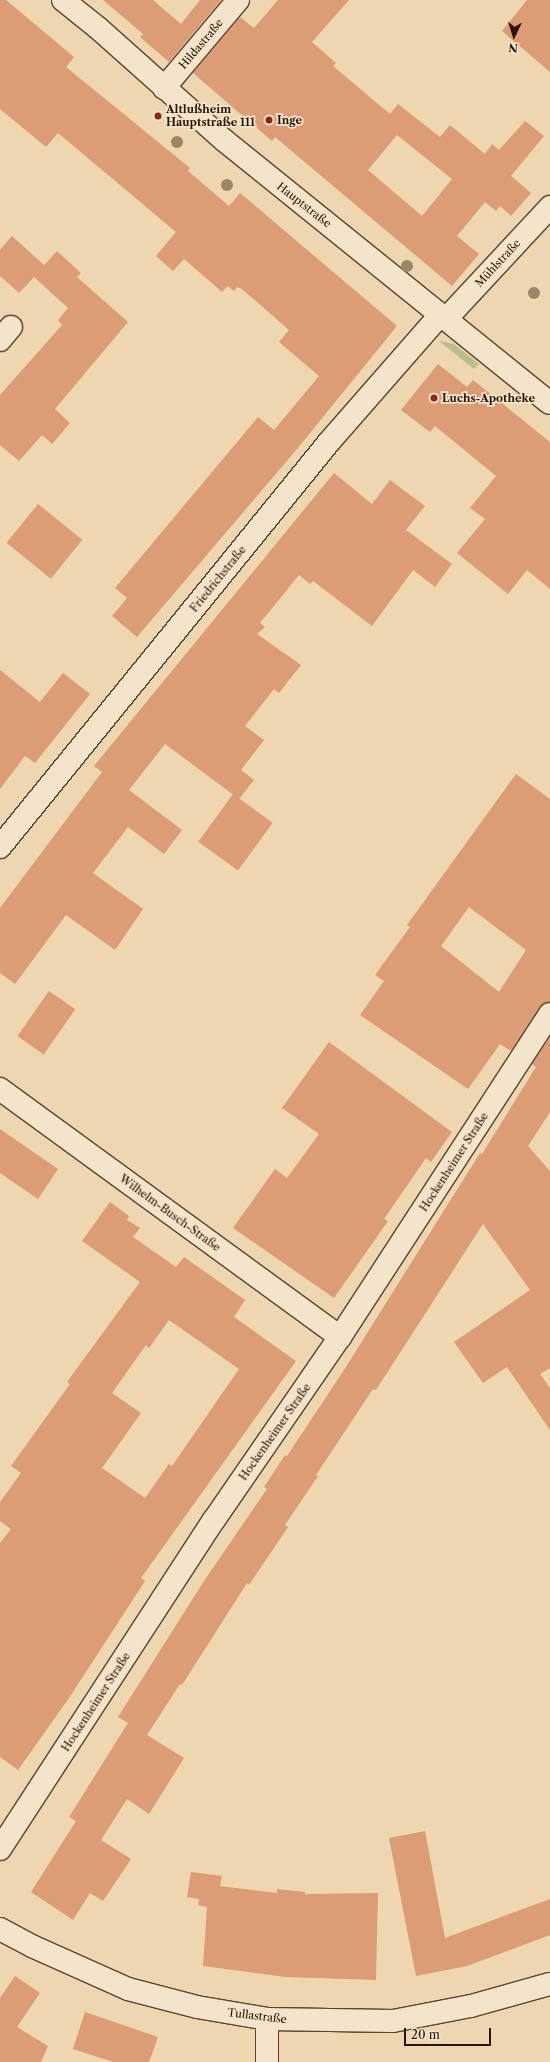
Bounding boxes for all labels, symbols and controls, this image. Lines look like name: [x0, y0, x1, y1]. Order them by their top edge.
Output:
street label: Hildastraße: [176, 16, 226, 72]
north arrow: [494, 16, 534, 56]
text: N: [508, 41, 518, 55]
place label: Altlußheim Hauptstraße 111: [166, 103, 255, 129]
marker: Altlußheim Hauptstraße 111: [153, 111, 163, 121]
place label: Inge: [277, 113, 302, 127]
marker: Inge: [264, 115, 274, 125]
street label: Hauptstraße: [274, 180, 334, 230]
street label: Mühlstraße: [473, 236, 523, 290]
place label: Luchs-Apotheke: [442, 391, 535, 405]
marker: Luchs-Apotheke: [429, 393, 439, 403]
street label: Friedrichstraße: [187, 543, 249, 615]
street label: Hockenheimer Straße: [417, 1110, 491, 1214]
street label: Wilhelm-Busch-Straße: [117, 1172, 223, 1254]
street label: Hockenheimer Straße: [236, 1381, 314, 1483]
street label: Hockenheimer Straße: [59, 1650, 133, 1754]
street label: Tullastraße: [227, 2006, 287, 2026]
scale bar: [406, 2020, 493, 2046]
text: 20 m: [411, 2027, 440, 2042]

